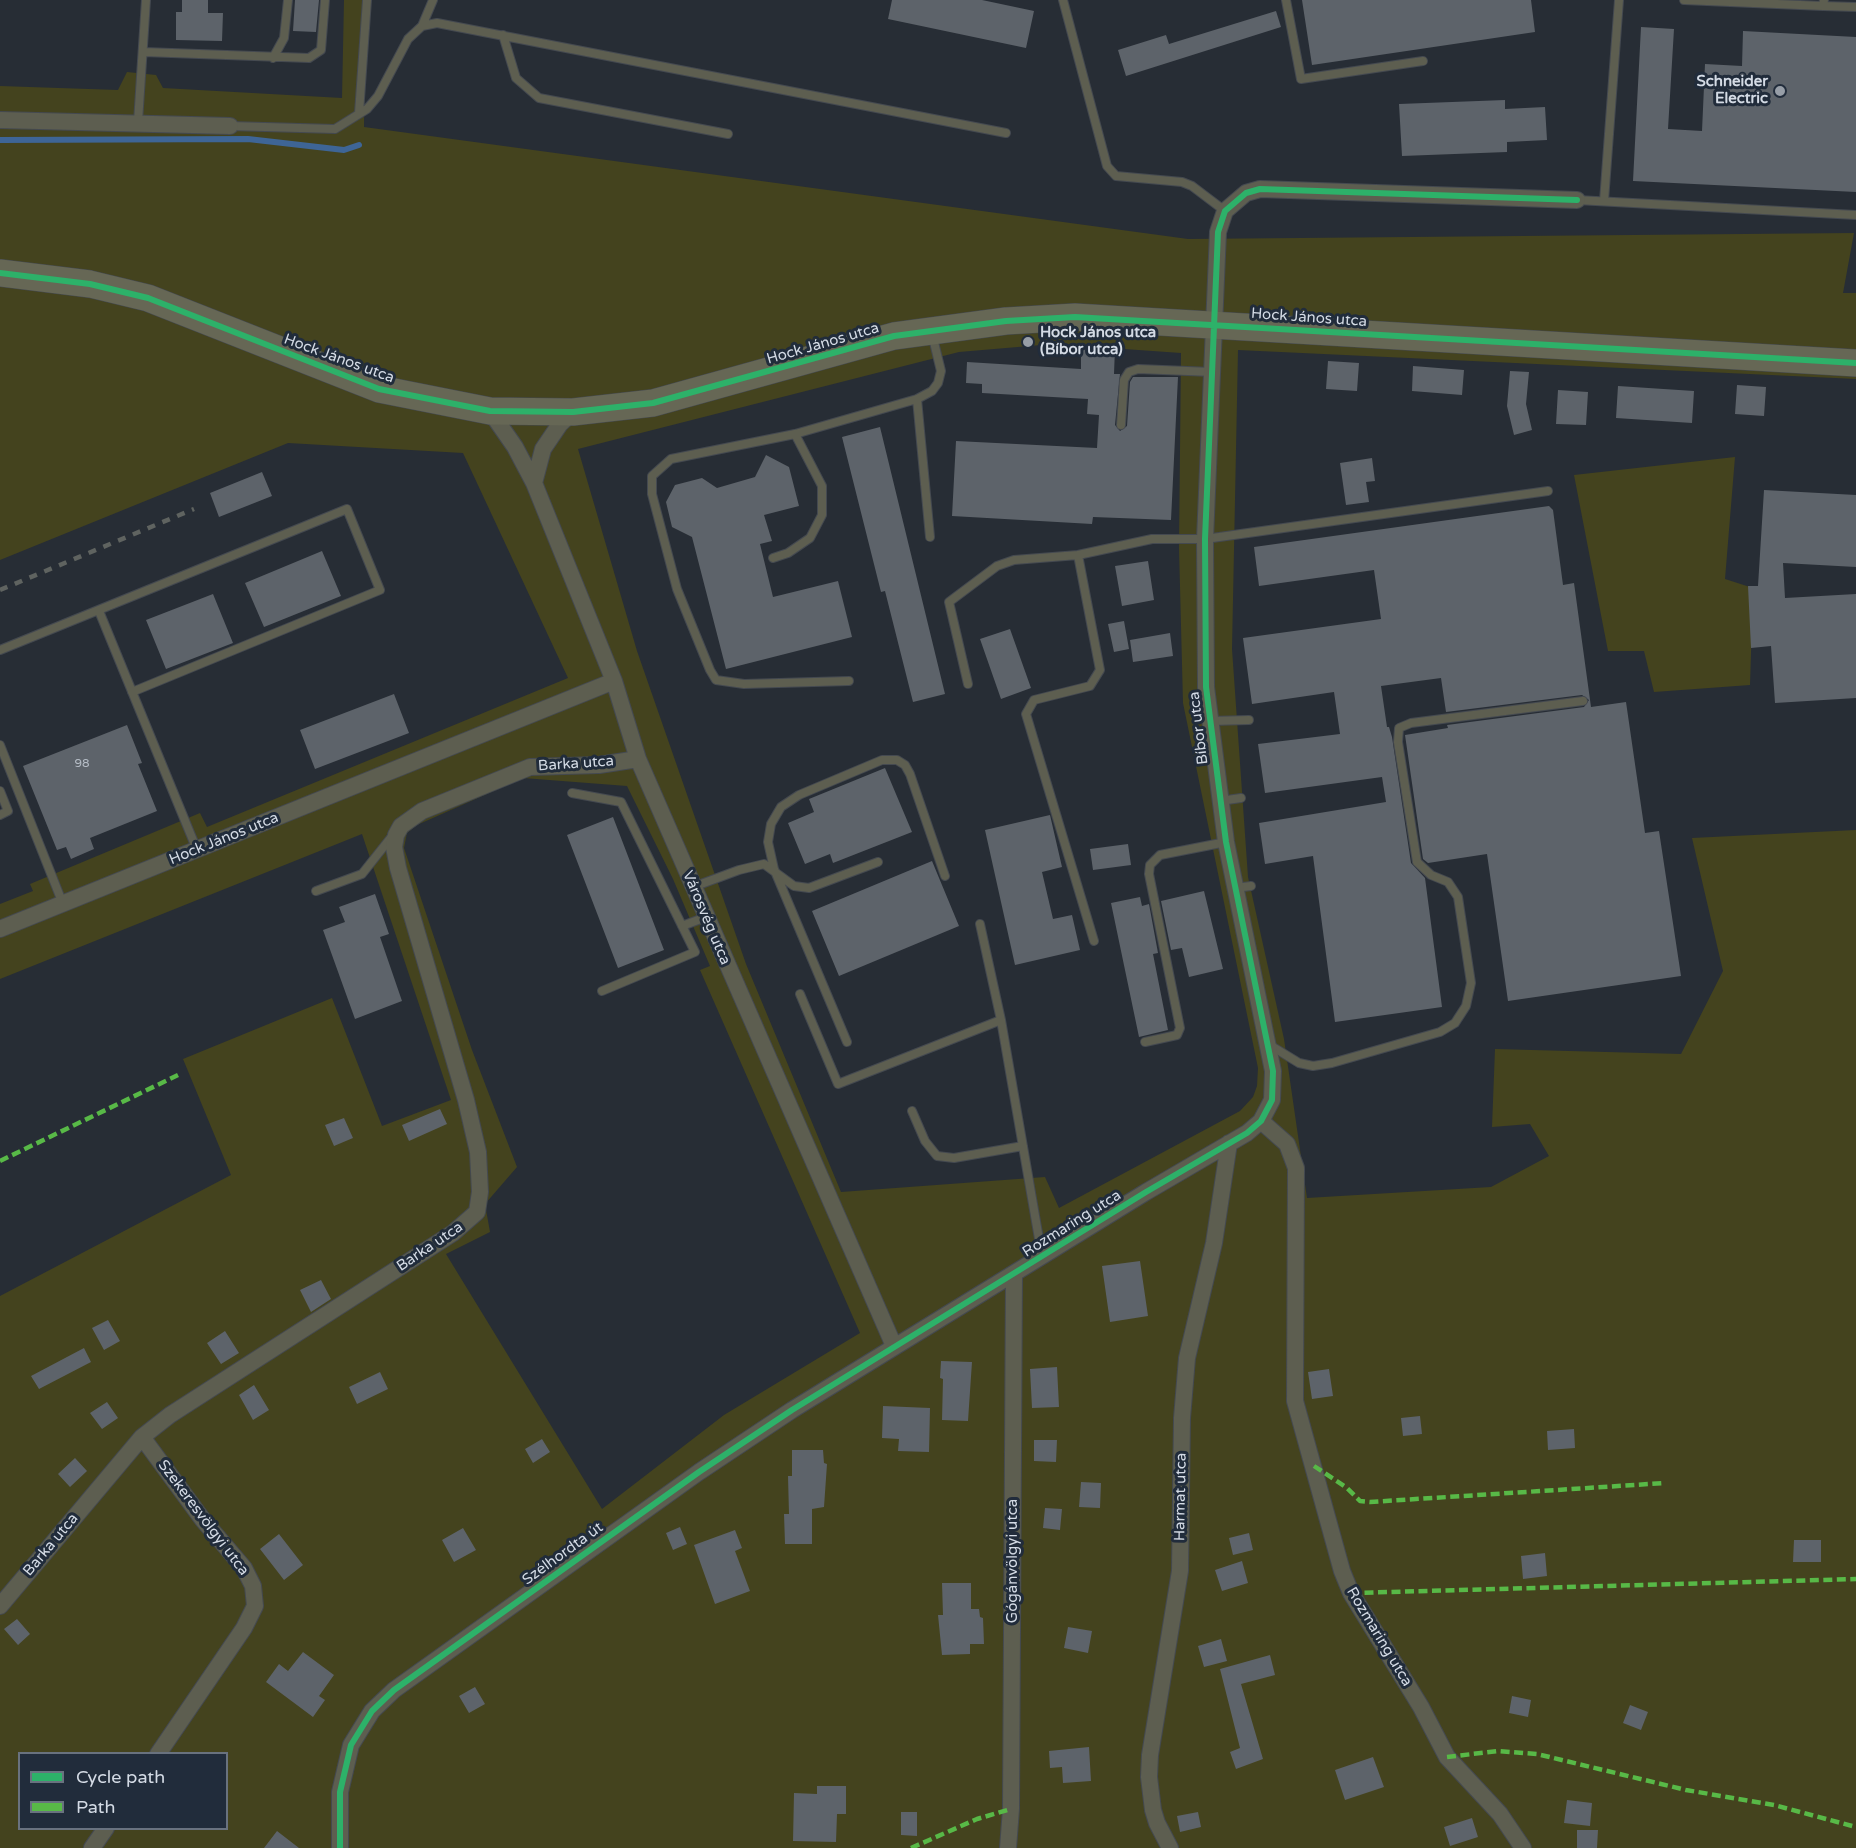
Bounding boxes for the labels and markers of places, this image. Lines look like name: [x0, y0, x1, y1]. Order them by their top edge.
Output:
place label: Schneider Electric: [1697, 73, 1768, 108]
marker: Schneider Electric: [1773, 84, 1787, 98]
place label: Hock János utca (Bíbor utca): [1040, 324, 1156, 359]
marker: Hock János utca (Bíbor utca): [1021, 335, 1035, 349]

